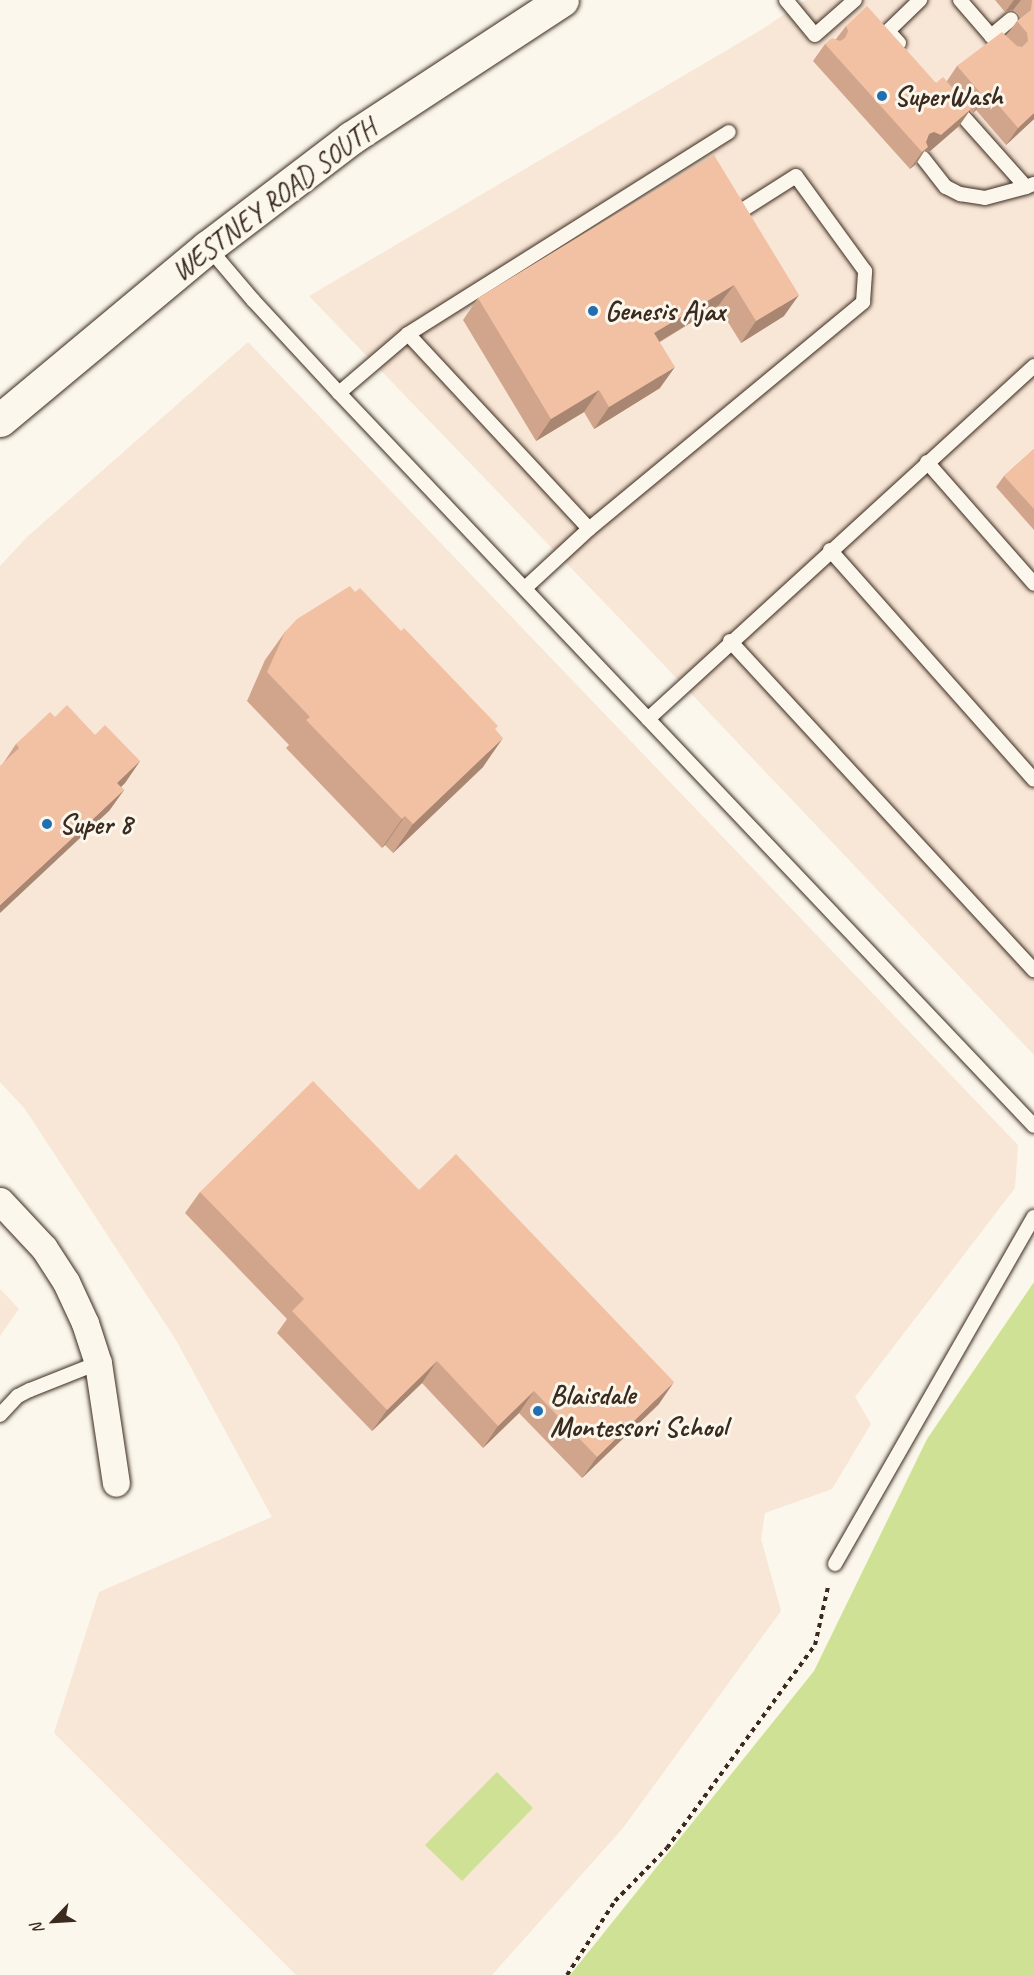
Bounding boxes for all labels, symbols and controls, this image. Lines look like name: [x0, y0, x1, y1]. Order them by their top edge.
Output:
place label: SuperWash: [894, 79, 1003, 113]
marker: SuperWash: [875, 89, 889, 103]
street label: WESTNEY ROAD SOUTH: [164, 111, 384, 289]
place label: Genesis Ajax: [605, 294, 725, 328]
marker: Genesis Ajax: [586, 304, 600, 318]
place label: Super 8: [59, 807, 132, 841]
marker: Super 8: [40, 817, 54, 831]
place label: Blaisdale Montessori School: [550, 1378, 726, 1444]
marker: Blaisdale Montessori School: [531, 1404, 545, 1418]
north arrow: [24, 1891, 84, 1951]
text: N: [27, 1920, 49, 1937]

